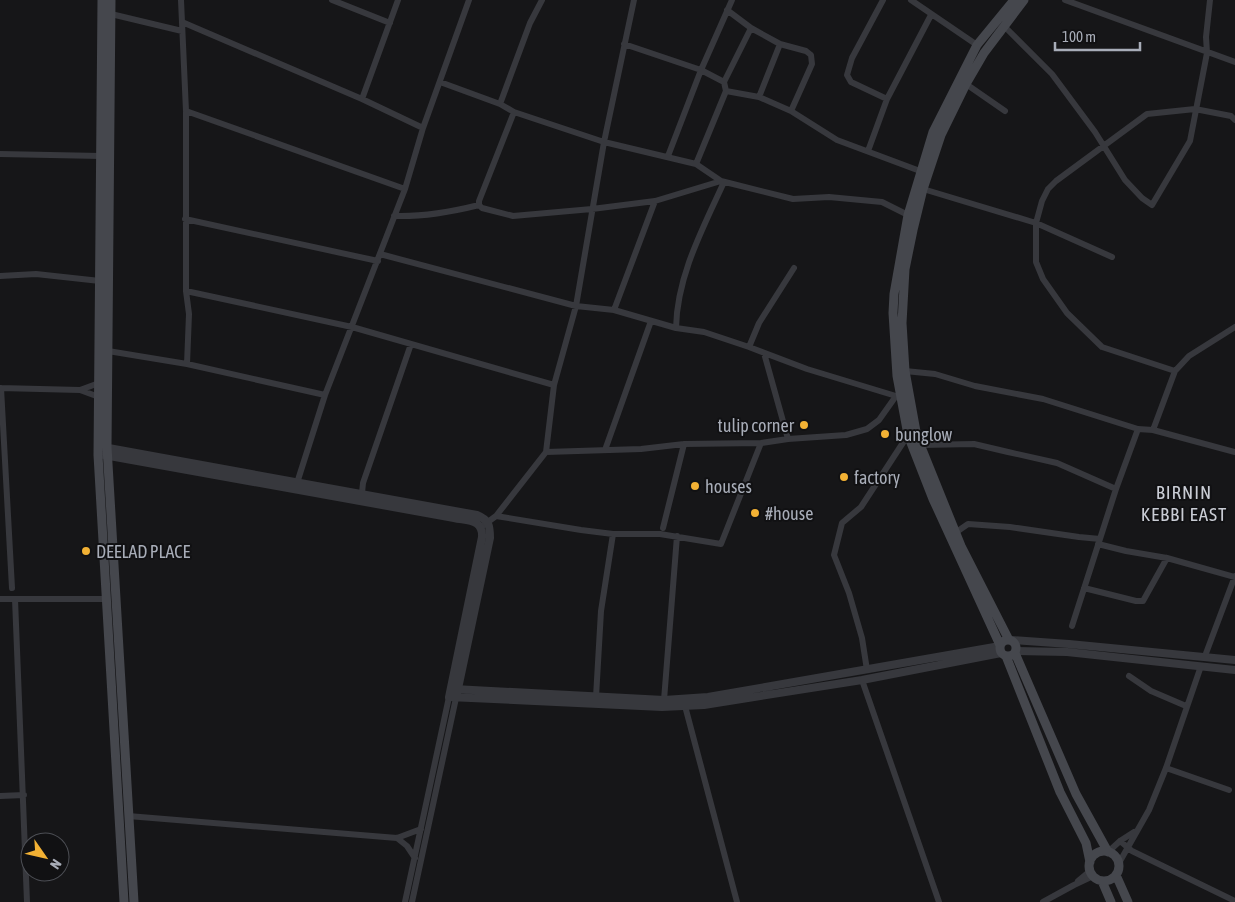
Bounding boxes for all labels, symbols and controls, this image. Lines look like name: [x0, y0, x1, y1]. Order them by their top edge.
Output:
scale bar: [1055, 20, 1140, 52]
text: 100 m: [1062, 28, 1096, 45]
place label: tulip corner: [718, 415, 795, 436]
marker: tulip corner: [798, 419, 810, 431]
place label: bunglow: [895, 424, 953, 445]
marker: bunglow: [879, 428, 891, 440]
place label: factory: [854, 467, 900, 488]
marker: factory: [838, 471, 850, 483]
place label: houses: [705, 476, 752, 497]
marker: houses: [689, 480, 701, 492]
district label: BIRNIN KEBBI EAST: [1141, 481, 1227, 525]
place label: #house: [765, 503, 813, 524]
marker: #house: [749, 507, 761, 519]
place label: DEELAD PLACE: [96, 541, 190, 562]
marker: DEELAD PLACE: [80, 545, 92, 557]
north arrow: [20, 832, 70, 882]
text: N: [47, 856, 65, 872]

